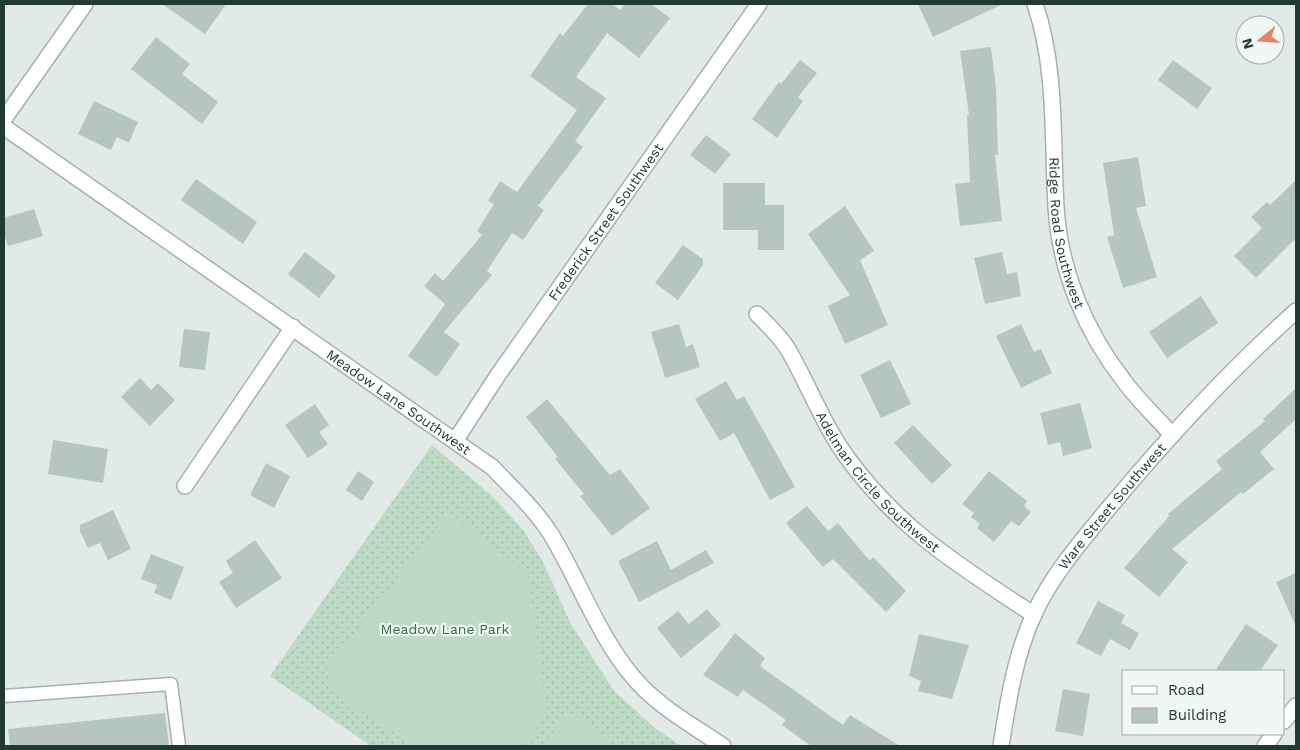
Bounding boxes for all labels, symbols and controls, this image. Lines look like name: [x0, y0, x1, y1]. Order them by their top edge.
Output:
north arrow: [1235, 15, 1285, 65]
text: N: [1238, 37, 1257, 51]
street label: Frederick Street Southwest: [545, 140, 667, 304]
street label: Ridge Road Southwest: [1046, 157, 1088, 311]
street label: Meadow Lane Southwest: [323, 346, 474, 458]
street label: Adelman Circle Southwest: [813, 409, 943, 556]
street label: Ware Street Southwest: [1055, 440, 1169, 572]
park label: Meadow Lane Park: [381, 621, 510, 637]
legend: [1122, 670, 1285, 735]
text: Road: [1168, 681, 1205, 699]
text: Building: [1168, 706, 1226, 724]

